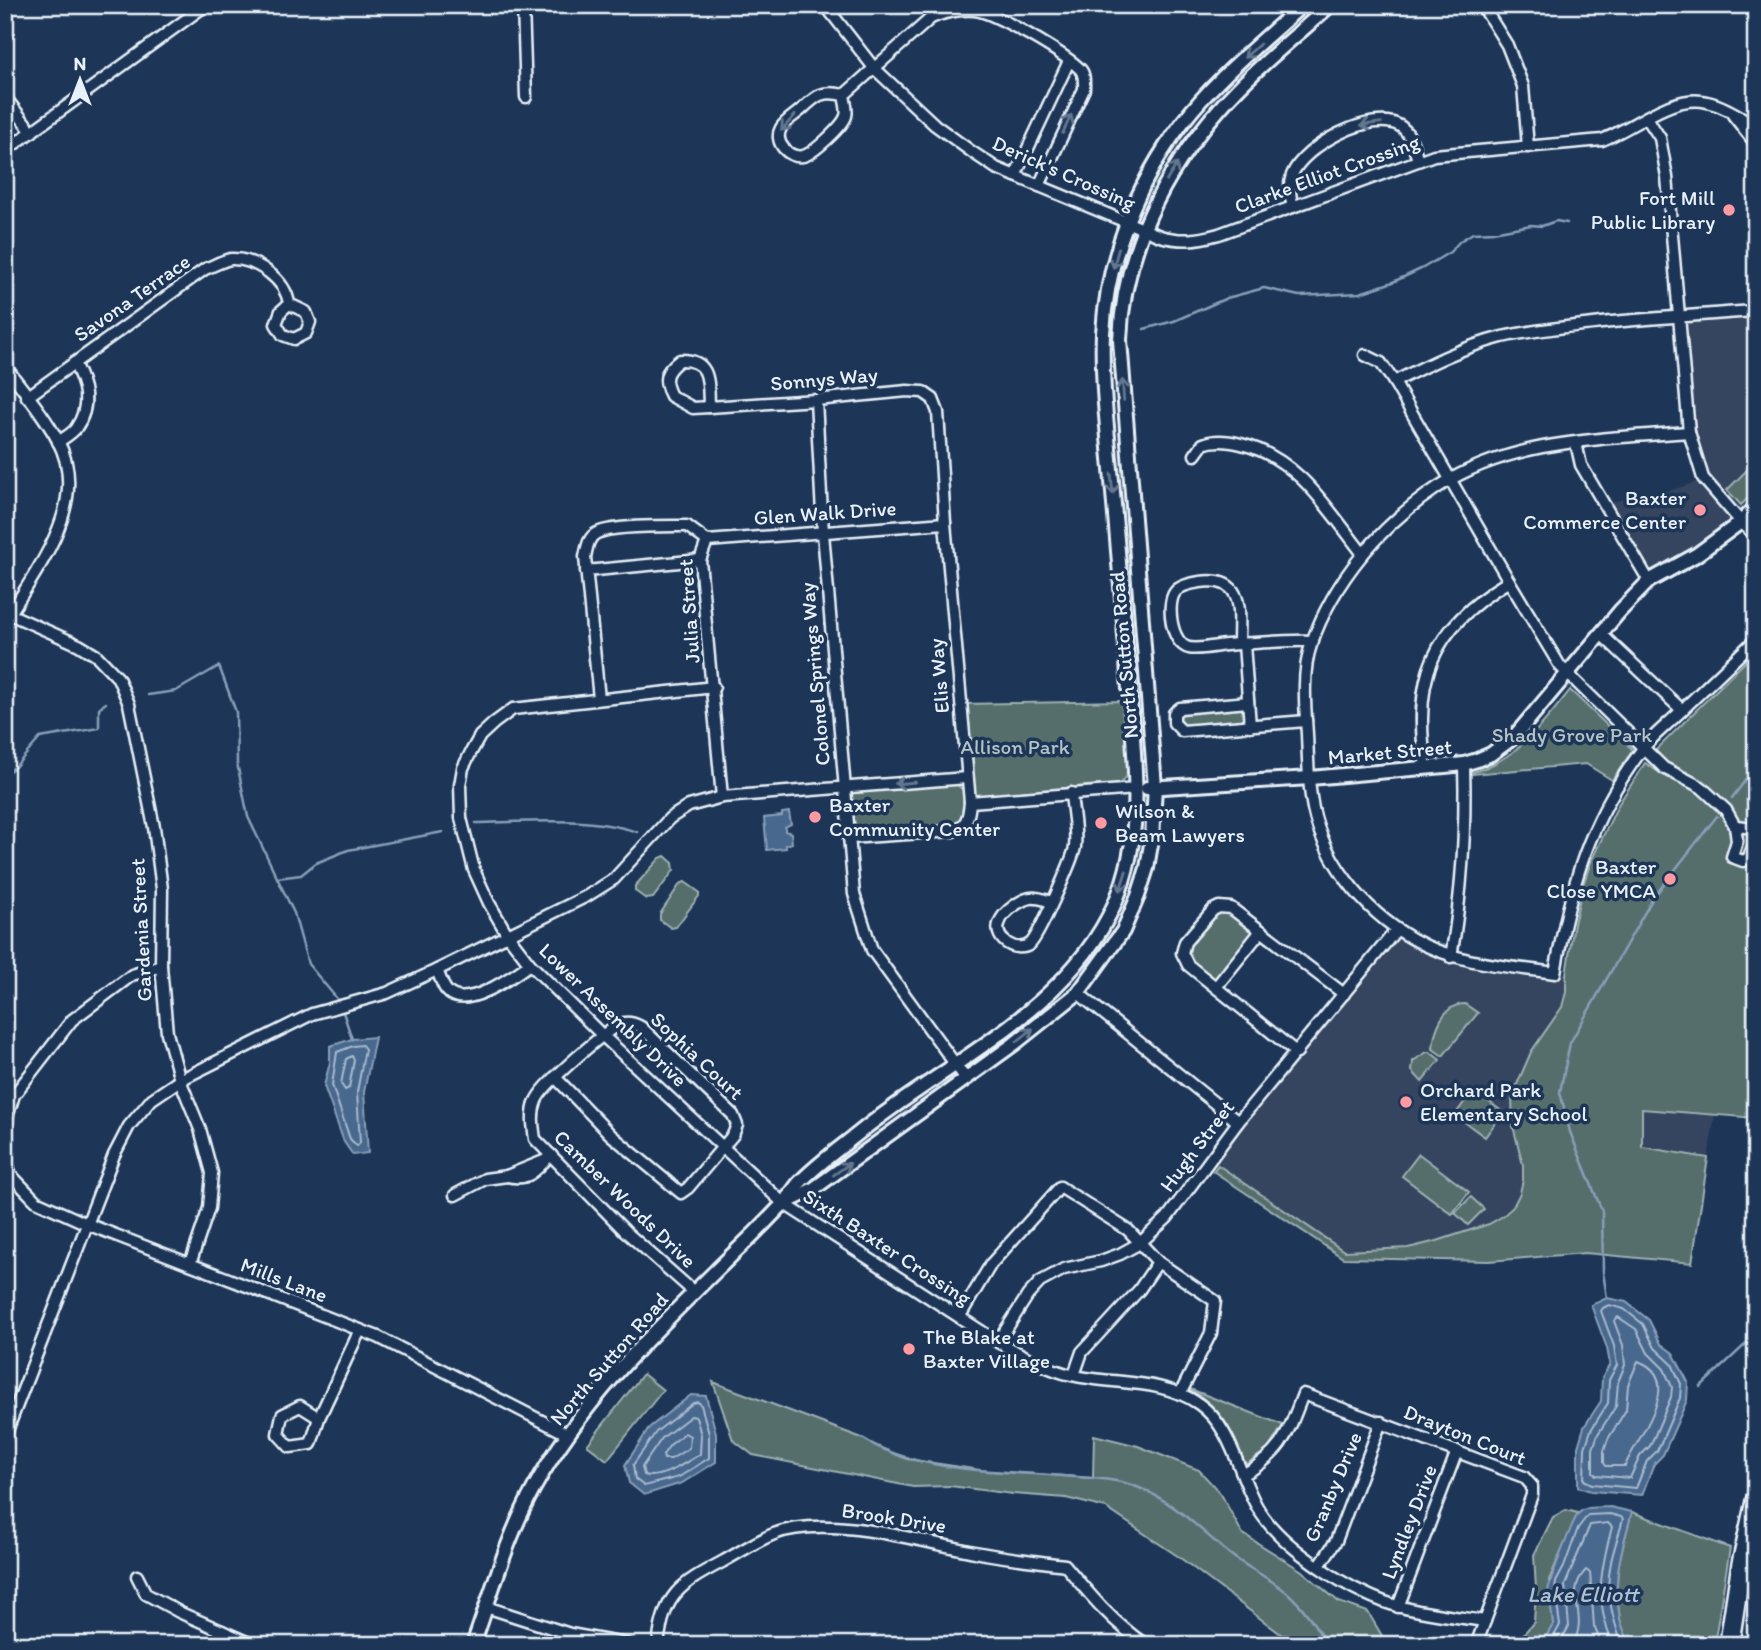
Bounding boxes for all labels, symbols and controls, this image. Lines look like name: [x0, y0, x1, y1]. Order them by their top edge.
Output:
one-way arrow: [1243, 43, 1261, 59]
north arrow: [46, 46, 116, 116]
text: N: [74, 52, 86, 75]
one-way arrow: [780, 114, 796, 132]
one-way arrow: [1061, 114, 1074, 135]
one-way arrow: [1360, 118, 1383, 131]
street label: Clarke Elliot Crossing: [1231, 128, 1423, 219]
street label: Derick's Crossing: [989, 130, 1140, 215]
one-way arrow: [1165, 163, 1179, 183]
place label: Fort Mill Public Library: [1591, 185, 1715, 234]
marker: Fort Mill Public Library: [1721, 202, 1737, 218]
one-way arrow: [1109, 246, 1122, 269]
street label: Savona Terrace: [69, 248, 195, 347]
street label: Sonnys Way: [769, 361, 879, 396]
one-way arrow: [1116, 379, 1129, 402]
one-way arrow: [1106, 472, 1119, 495]
place label: Baxter Commerce Center: [1523, 485, 1687, 534]
street label: Glen Walk Drive: [753, 495, 897, 530]
marker: Baxter Commerce Center: [1692, 502, 1708, 518]
street label: Julia Street: [672, 558, 705, 664]
street label: North Sutton Road: [1104, 570, 1143, 740]
street label: Colonel Springs Way: [794, 581, 835, 767]
street label: Elis Way: [923, 637, 954, 715]
park label: Shady Grove Park: [1492, 722, 1652, 747]
park label: Allison Park: [960, 734, 1070, 759]
street label: Market Street: [1327, 734, 1453, 769]
one-way arrow: [895, 777, 917, 790]
place label: Baxter Community Center: [829, 792, 1000, 841]
place label: Wilson & Beam Lawyers: [1115, 798, 1245, 847]
marker: Baxter Community Center: [807, 809, 823, 825]
marker: Wilson & Beam Lawyers: [1093, 815, 1109, 831]
place label: Baxter Close YMCA: [1546, 854, 1657, 903]
street label: Gardenia Street: [124, 858, 157, 1002]
one-way arrow: [1116, 870, 1129, 892]
marker: Baxter Close YMCA: [1662, 871, 1678, 887]
street label: Lower Assembly Drive: [534, 937, 693, 1092]
street label: Sophia Court: [646, 1006, 749, 1105]
one-way arrow: [1016, 1027, 1034, 1042]
place label: Orchard Park Elementary School: [1420, 1077, 1588, 1126]
marker: Orchard Park Elementary School: [1398, 1094, 1414, 1110]
street label: Hugh Street: [1154, 1095, 1239, 1196]
street label: Camber Woods Drive: [549, 1124, 702, 1273]
one-way arrow: [832, 1162, 851, 1176]
street label: Sixth Baxter Crossing: [798, 1183, 976, 1310]
street label: Mills Lane: [237, 1252, 331, 1307]
street label: North Sutton Road: [544, 1287, 673, 1430]
place label: The Blake at Baxter Village: [923, 1324, 1050, 1373]
marker: The Blake at Baxter Village: [901, 1341, 917, 1357]
street label: Drayton Court: [1400, 1399, 1530, 1470]
street label: Granby Drive: [1298, 1428, 1367, 1546]
street label: Lyndley Drive: [1375, 1461, 1442, 1583]
street label: Brook Drive: [840, 1497, 948, 1538]
water label: Lake Elliott: [1527, 1580, 1641, 1608]

